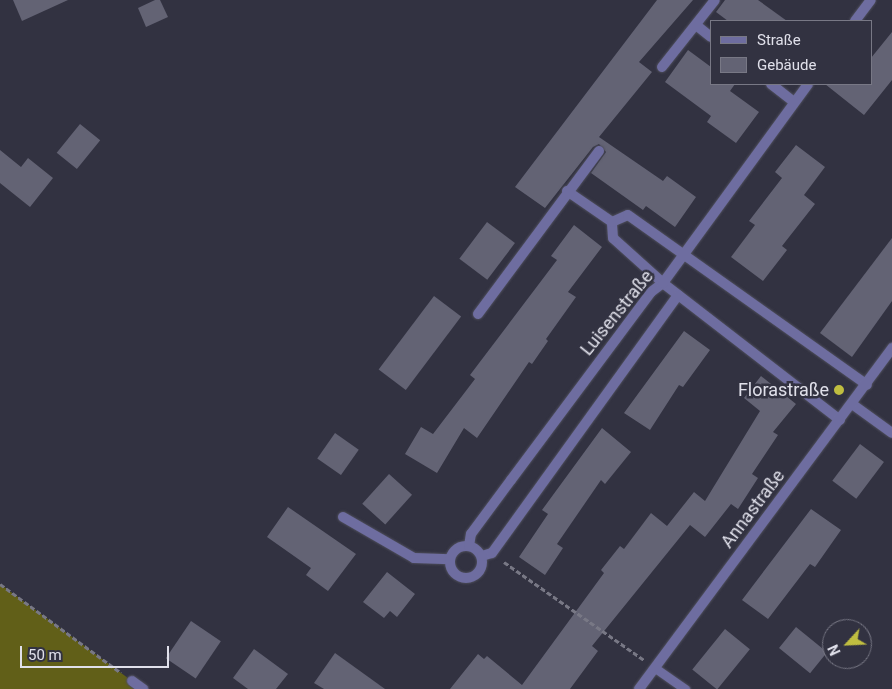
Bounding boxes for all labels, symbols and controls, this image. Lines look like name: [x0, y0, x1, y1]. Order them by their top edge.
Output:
legend: [710, 20, 872, 85]
text: Straße: [757, 31, 801, 49]
text: Gebäude: [757, 56, 816, 74]
street label: Luisenstraße: [576, 266, 658, 360]
place label: Florastraße: [738, 379, 829, 401]
marker: Florastraße: [833, 384, 845, 396]
street label: Annastraße: [717, 466, 789, 552]
north arrow: [822, 619, 872, 669]
scale bar: [22, 636, 171, 668]
text: N: [825, 642, 844, 658]
text: 50 m: [28, 646, 62, 664]

